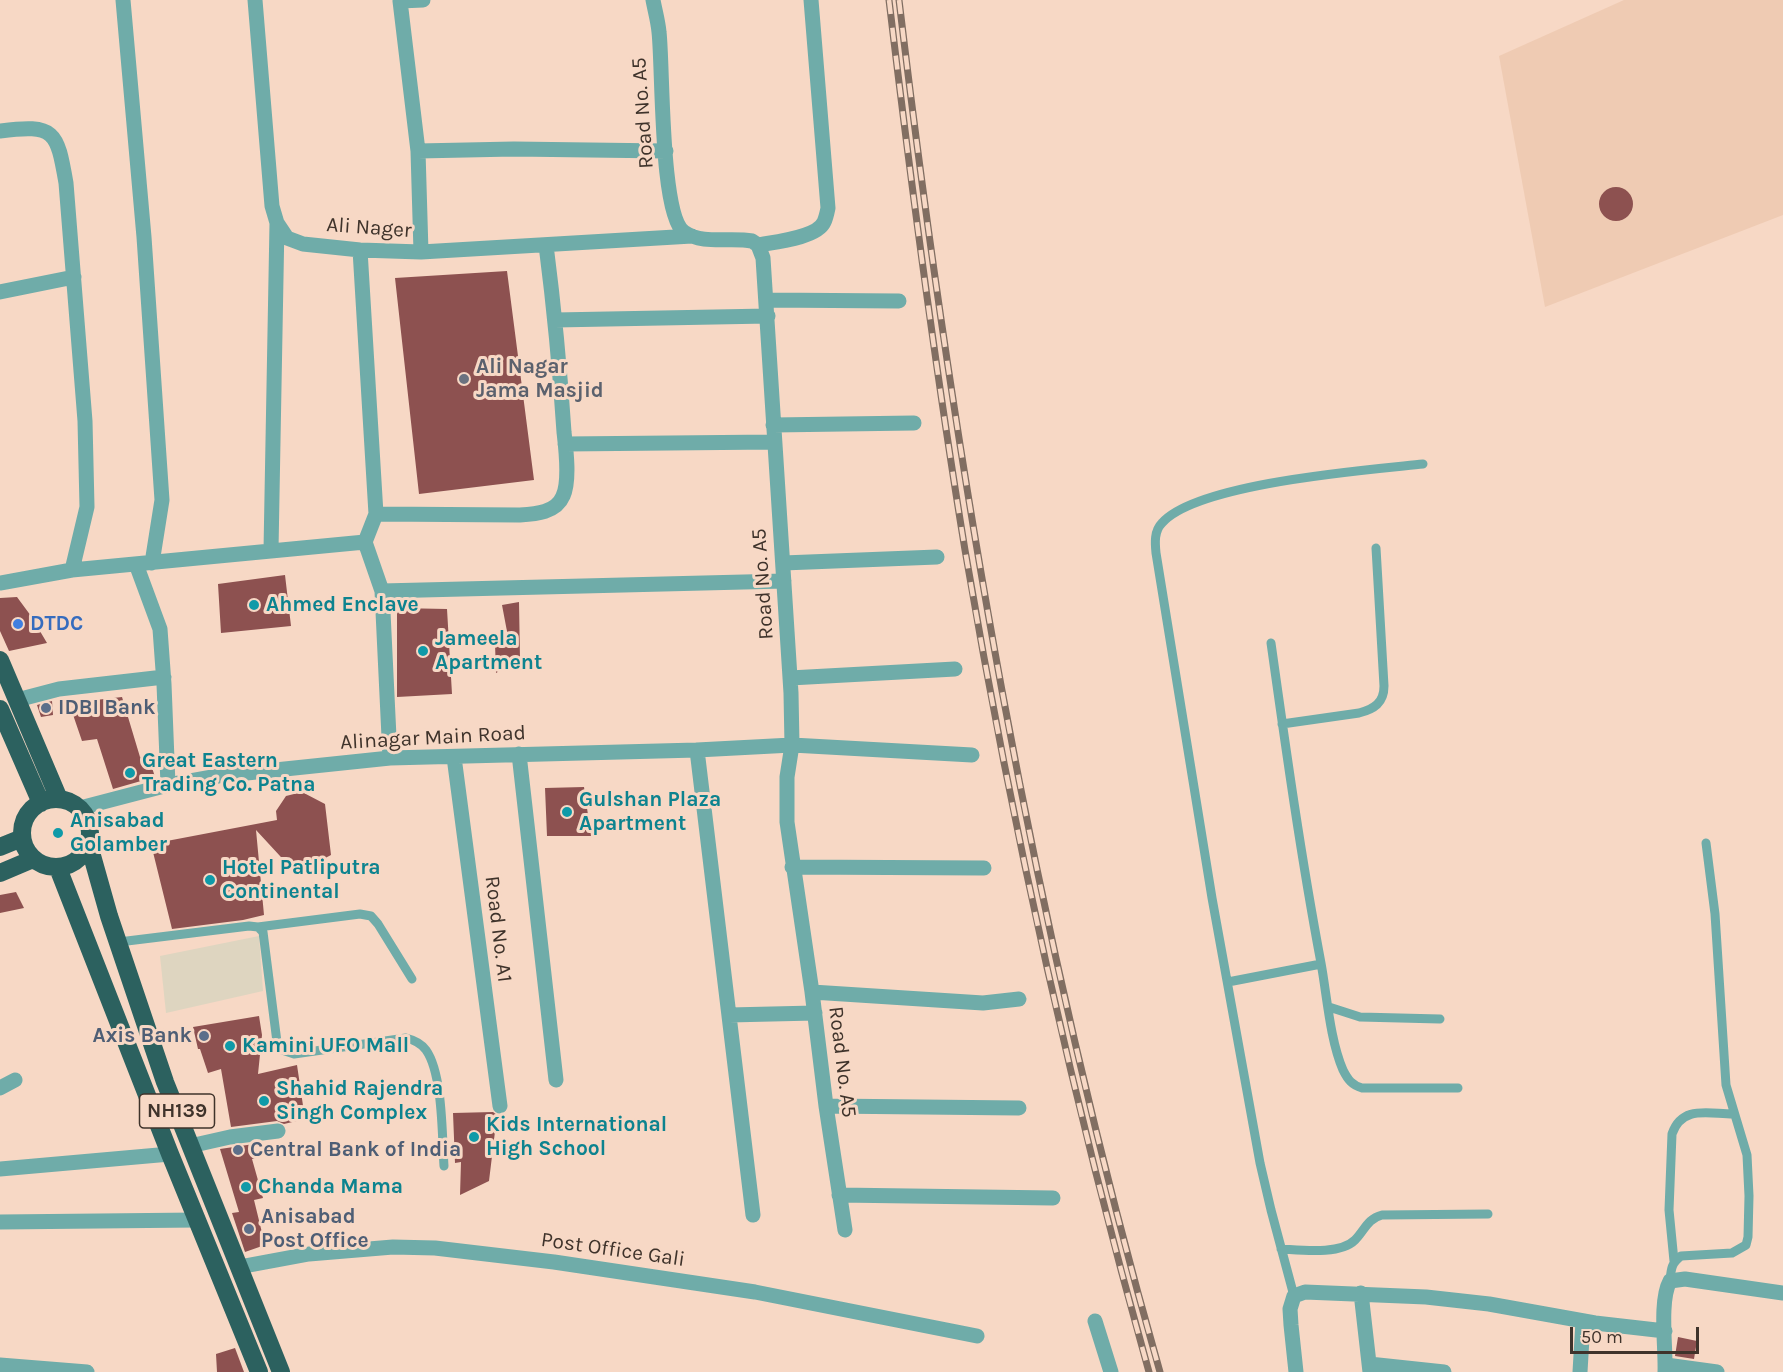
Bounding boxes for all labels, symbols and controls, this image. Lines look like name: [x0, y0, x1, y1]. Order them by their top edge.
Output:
street label: Road No. A5: [627, 56, 659, 170]
street label: Ali Nager: [326, 212, 412, 244]
place label: Ali Nagar Jama Masjid: [476, 354, 604, 404]
marker: Ali Nagar Jama Masjid: [457, 372, 471, 386]
street label: Road No. A5: [747, 527, 779, 641]
place label: Ahmed Enclave: [266, 592, 419, 618]
marker: Ahmed Enclave: [247, 598, 261, 612]
place label: DTDC: [30, 611, 83, 637]
marker: DTDC: [11, 617, 25, 631]
place label: Jameela Apartment: [435, 626, 542, 676]
marker: Jameela Apartment: [416, 644, 430, 658]
place label: IDBI Bank: [58, 695, 156, 721]
marker: IDBI Bank: [39, 701, 53, 715]
street label: Alinagar Main Road: [339, 721, 527, 755]
place label: Great Eastern Trading Co. Patna: [142, 748, 315, 798]
marker: Great Eastern Trading Co. Patna: [123, 766, 137, 780]
place label: Gulshan Plaza Apartment: [579, 787, 721, 837]
marker: Gulshan Plaza Apartment: [560, 805, 574, 819]
place label: Anisabad Golamber: [70, 808, 167, 858]
marker: Anisabad Golamber: [51, 826, 65, 840]
place label: Hotel Patliputra Continental: [222, 855, 381, 905]
marker: Hotel Patliputra Continental: [203, 873, 217, 887]
street label: Road No. A1: [479, 874, 517, 984]
street label: Road No. A5: [823, 1005, 861, 1119]
place label: Axis Bank: [93, 1023, 192, 1049]
marker: Axis Bank: [197, 1029, 211, 1043]
place label: Kamini UFO Mall: [242, 1033, 409, 1059]
marker: Kamini UFO Mall: [223, 1039, 237, 1053]
place label: Shahid Rajendra Singh Complex: [276, 1076, 443, 1126]
road number: NH139: [140, 1094, 214, 1128]
marker: Shahid Rajendra Singh Complex: [257, 1094, 271, 1108]
place label: Kids International High School: [486, 1112, 667, 1162]
marker: Kids International High School: [467, 1130, 481, 1144]
place label: Central Bank of India: [250, 1137, 461, 1163]
marker: Central Bank of India: [231, 1143, 245, 1157]
place label: Chanda Mama: [258, 1174, 403, 1200]
marker: Chanda Mama: [239, 1180, 253, 1194]
place label: Anisabad Post Office: [261, 1204, 369, 1254]
marker: Anisabad Post Office: [242, 1222, 256, 1236]
street label: Post Office Gali: [539, 1227, 687, 1273]
scale bar: [1573, 1315, 1702, 1353]
text: 50 m: [1581, 1326, 1623, 1348]

